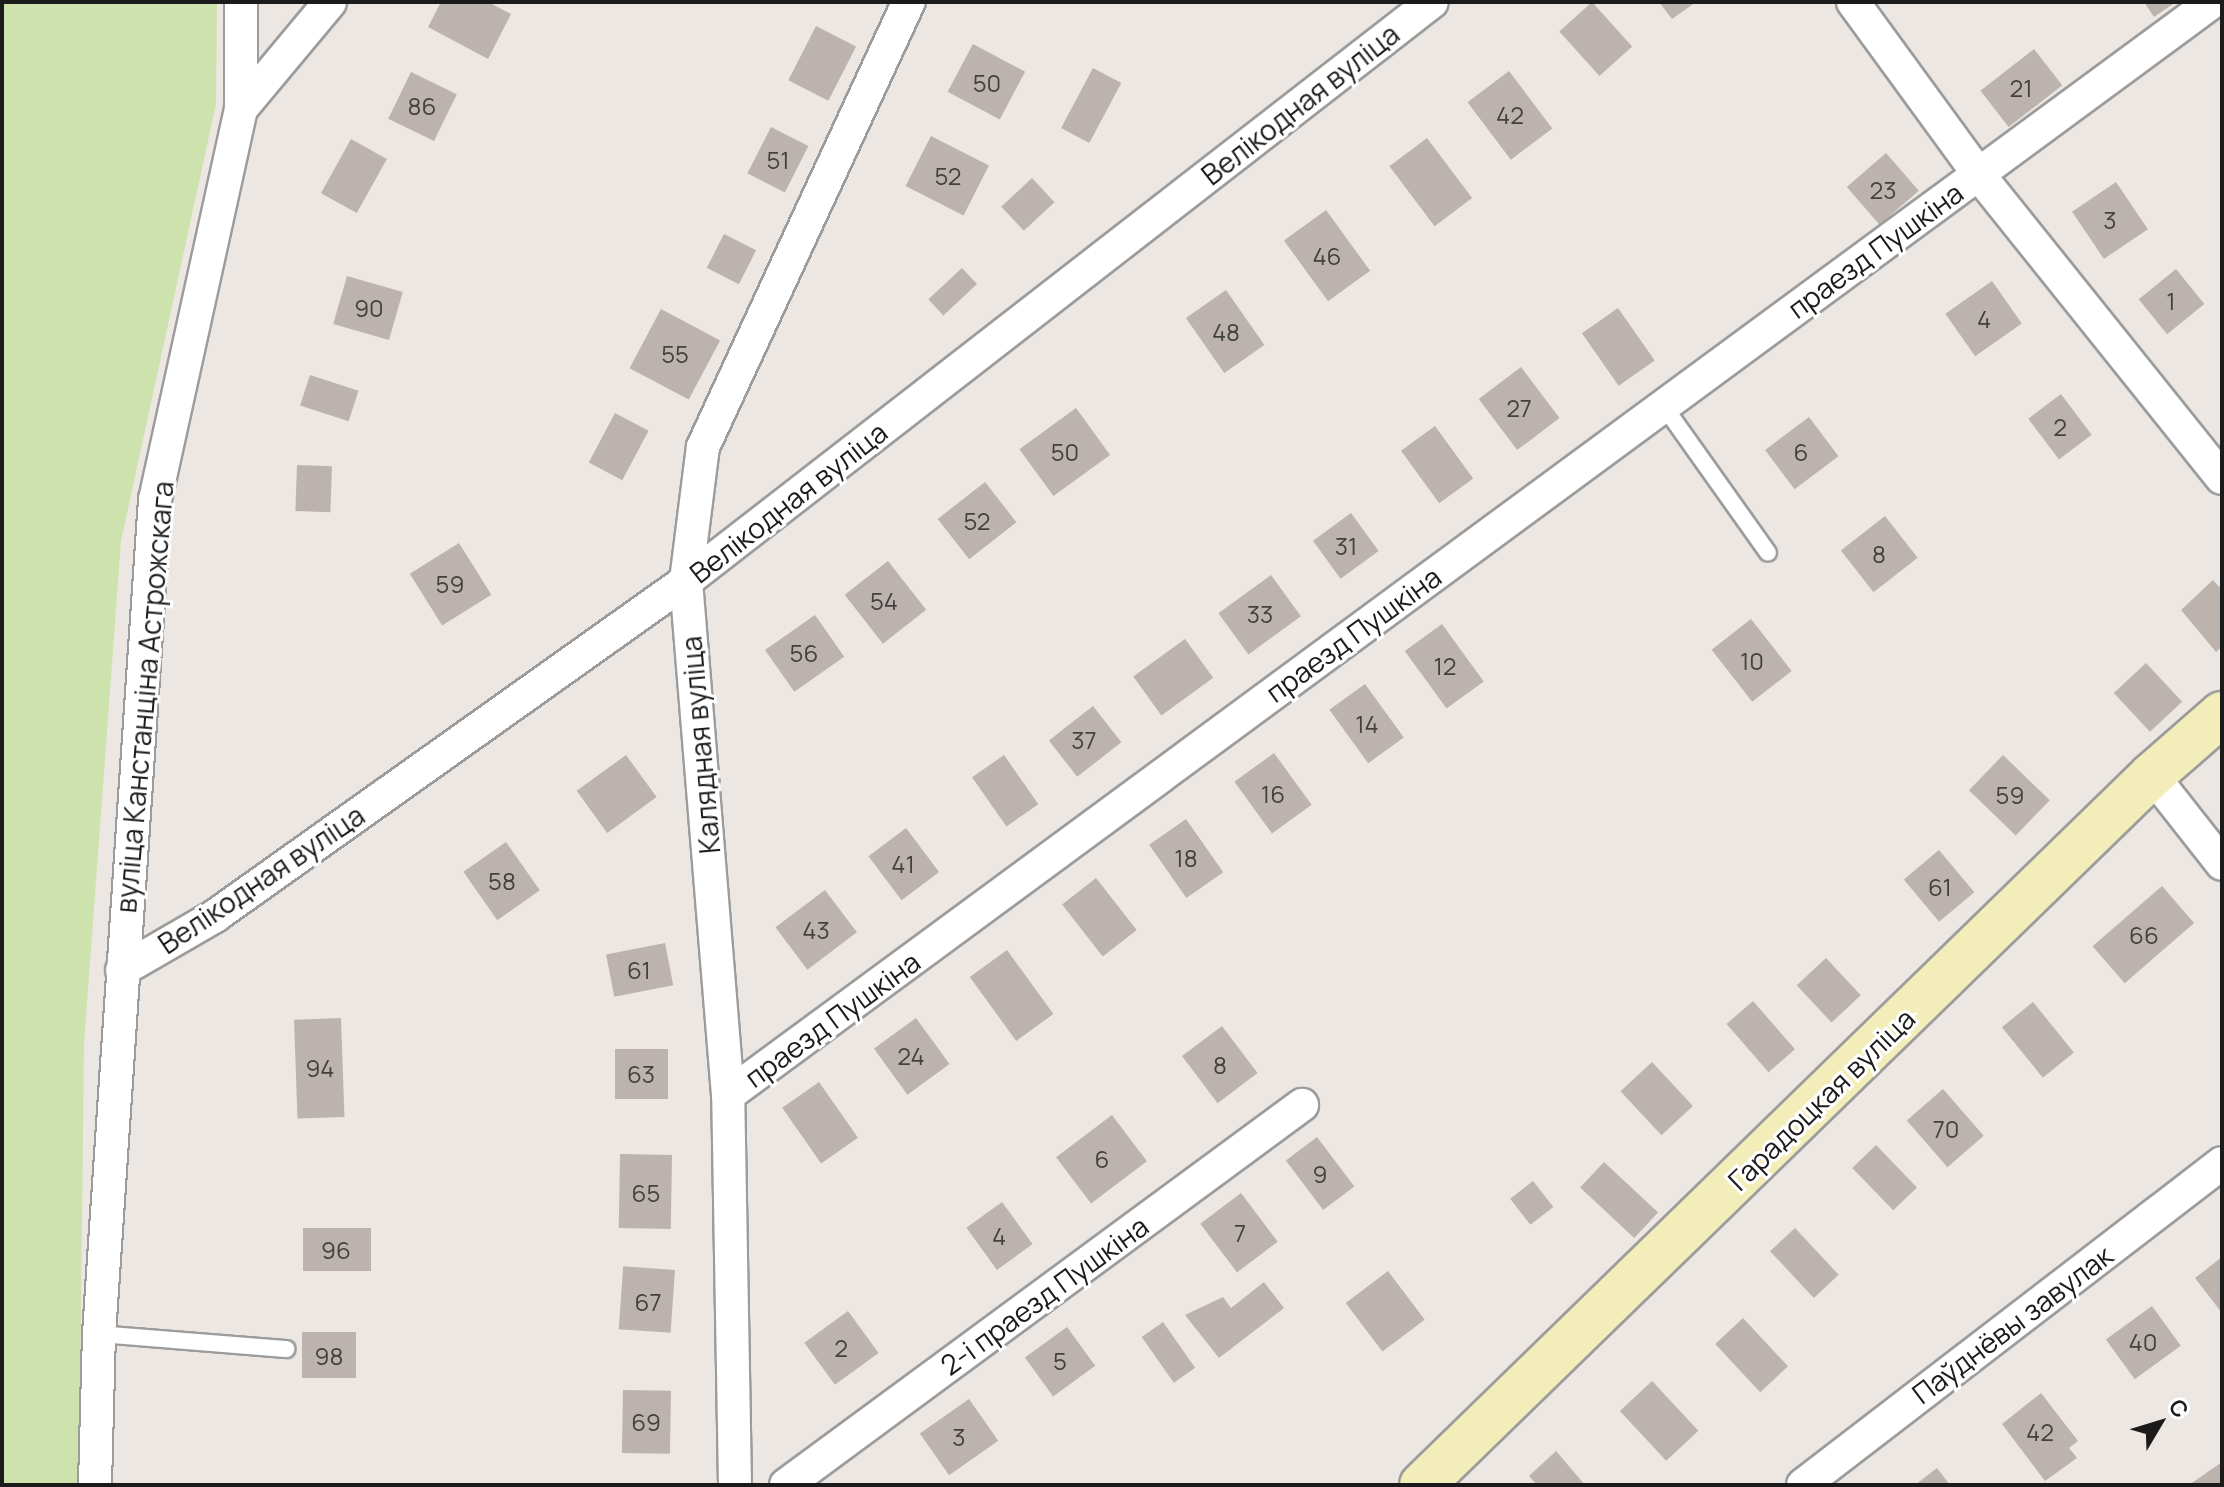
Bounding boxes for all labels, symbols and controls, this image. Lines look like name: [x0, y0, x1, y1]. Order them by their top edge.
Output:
street label: Велікодная вуліца: [1195, 17, 1405, 191]
house number: 50: [973, 69, 1001, 97]
house number: 21: [2009, 74, 2033, 102]
house number: 86: [408, 92, 436, 120]
house number: 42: [1496, 101, 1524, 129]
house number: 51: [766, 146, 790, 174]
house number: 52: [935, 162, 961, 190]
street label: праезд Пушкіна: [1781, 175, 1969, 325]
house number: 23: [1870, 176, 1896, 204]
house number: 3: [2103, 206, 2117, 234]
house number: 46: [1312, 242, 1342, 270]
house number: 1: [2166, 287, 2176, 315]
house number: 90: [354, 294, 384, 322]
house number: 4: [1977, 305, 1991, 333]
house number: 48: [1212, 318, 1240, 346]
house number: 55: [661, 340, 689, 368]
house number: 27: [1506, 394, 1532, 422]
house number: 2: [2053, 413, 2067, 441]
street label: Велікодная вуліца: [683, 415, 893, 589]
house number: 50: [1051, 438, 1079, 466]
house number: 6: [1794, 438, 1808, 466]
street label: вуліца Канстанціна Астрожскага: [108, 480, 180, 914]
house number: 52: [964, 507, 990, 535]
house number: 31: [1335, 532, 1357, 560]
house number: 8: [1872, 540, 1886, 568]
street label: праезд Пушкіна: [1259, 559, 1447, 709]
house number: 59: [436, 570, 464, 598]
house number: 54: [870, 587, 898, 615]
house number: 33: [1247, 600, 1273, 628]
street label: Калядная вуліца: [674, 635, 726, 855]
house number: 56: [790, 639, 818, 667]
house number: 10: [1740, 647, 1764, 675]
house number: 12: [1433, 652, 1457, 680]
house number: 14: [1355, 710, 1379, 738]
house number: 37: [1071, 726, 1097, 754]
house number: 16: [1261, 780, 1285, 808]
house number: 59: [1996, 781, 2024, 809]
street label: Велікодная вуліца: [152, 798, 370, 960]
house number: 18: [1174, 844, 1198, 872]
house number: 41: [891, 850, 915, 878]
house number: 58: [488, 867, 516, 895]
house number: 61: [1928, 873, 1952, 901]
house number: 43: [802, 916, 830, 944]
house number: 66: [2129, 921, 2159, 949]
street label: праезд Пушкіна: [738, 944, 926, 1094]
house number: 61: [627, 956, 651, 984]
street label: Гарадоцкая вуліца: [1721, 1001, 1921, 1197]
house number: 24: [897, 1042, 925, 1070]
house number: 8: [1213, 1051, 1227, 1079]
house number: 94: [305, 1054, 335, 1082]
house number: 63: [627, 1060, 655, 1088]
house number: 70: [1933, 1115, 1959, 1143]
house number: 6: [1095, 1145, 1109, 1173]
house number: 9: [1313, 1160, 1327, 1188]
house number: 65: [632, 1179, 660, 1207]
street label: 2-і праезд Пушкіна: [934, 1208, 1154, 1382]
house number: 7: [1234, 1219, 1246, 1247]
house number: 4: [992, 1222, 1006, 1250]
house number: 96: [321, 1236, 351, 1264]
street label: Паўднёвы завулак: [1905, 1238, 2119, 1410]
house number: 67: [635, 1288, 661, 1316]
house number: 40: [2129, 1328, 2157, 1356]
house number: 2: [834, 1334, 848, 1362]
house number: 98: [315, 1342, 343, 1370]
house number: 5: [1053, 1347, 1067, 1375]
north arrow: [2120, 1383, 2200, 1463]
text: С: [2162, 1393, 2196, 1424]
house number: 69: [631, 1408, 661, 1436]
house number: 42: [2026, 1418, 2054, 1446]
house number: 3: [952, 1423, 966, 1451]

